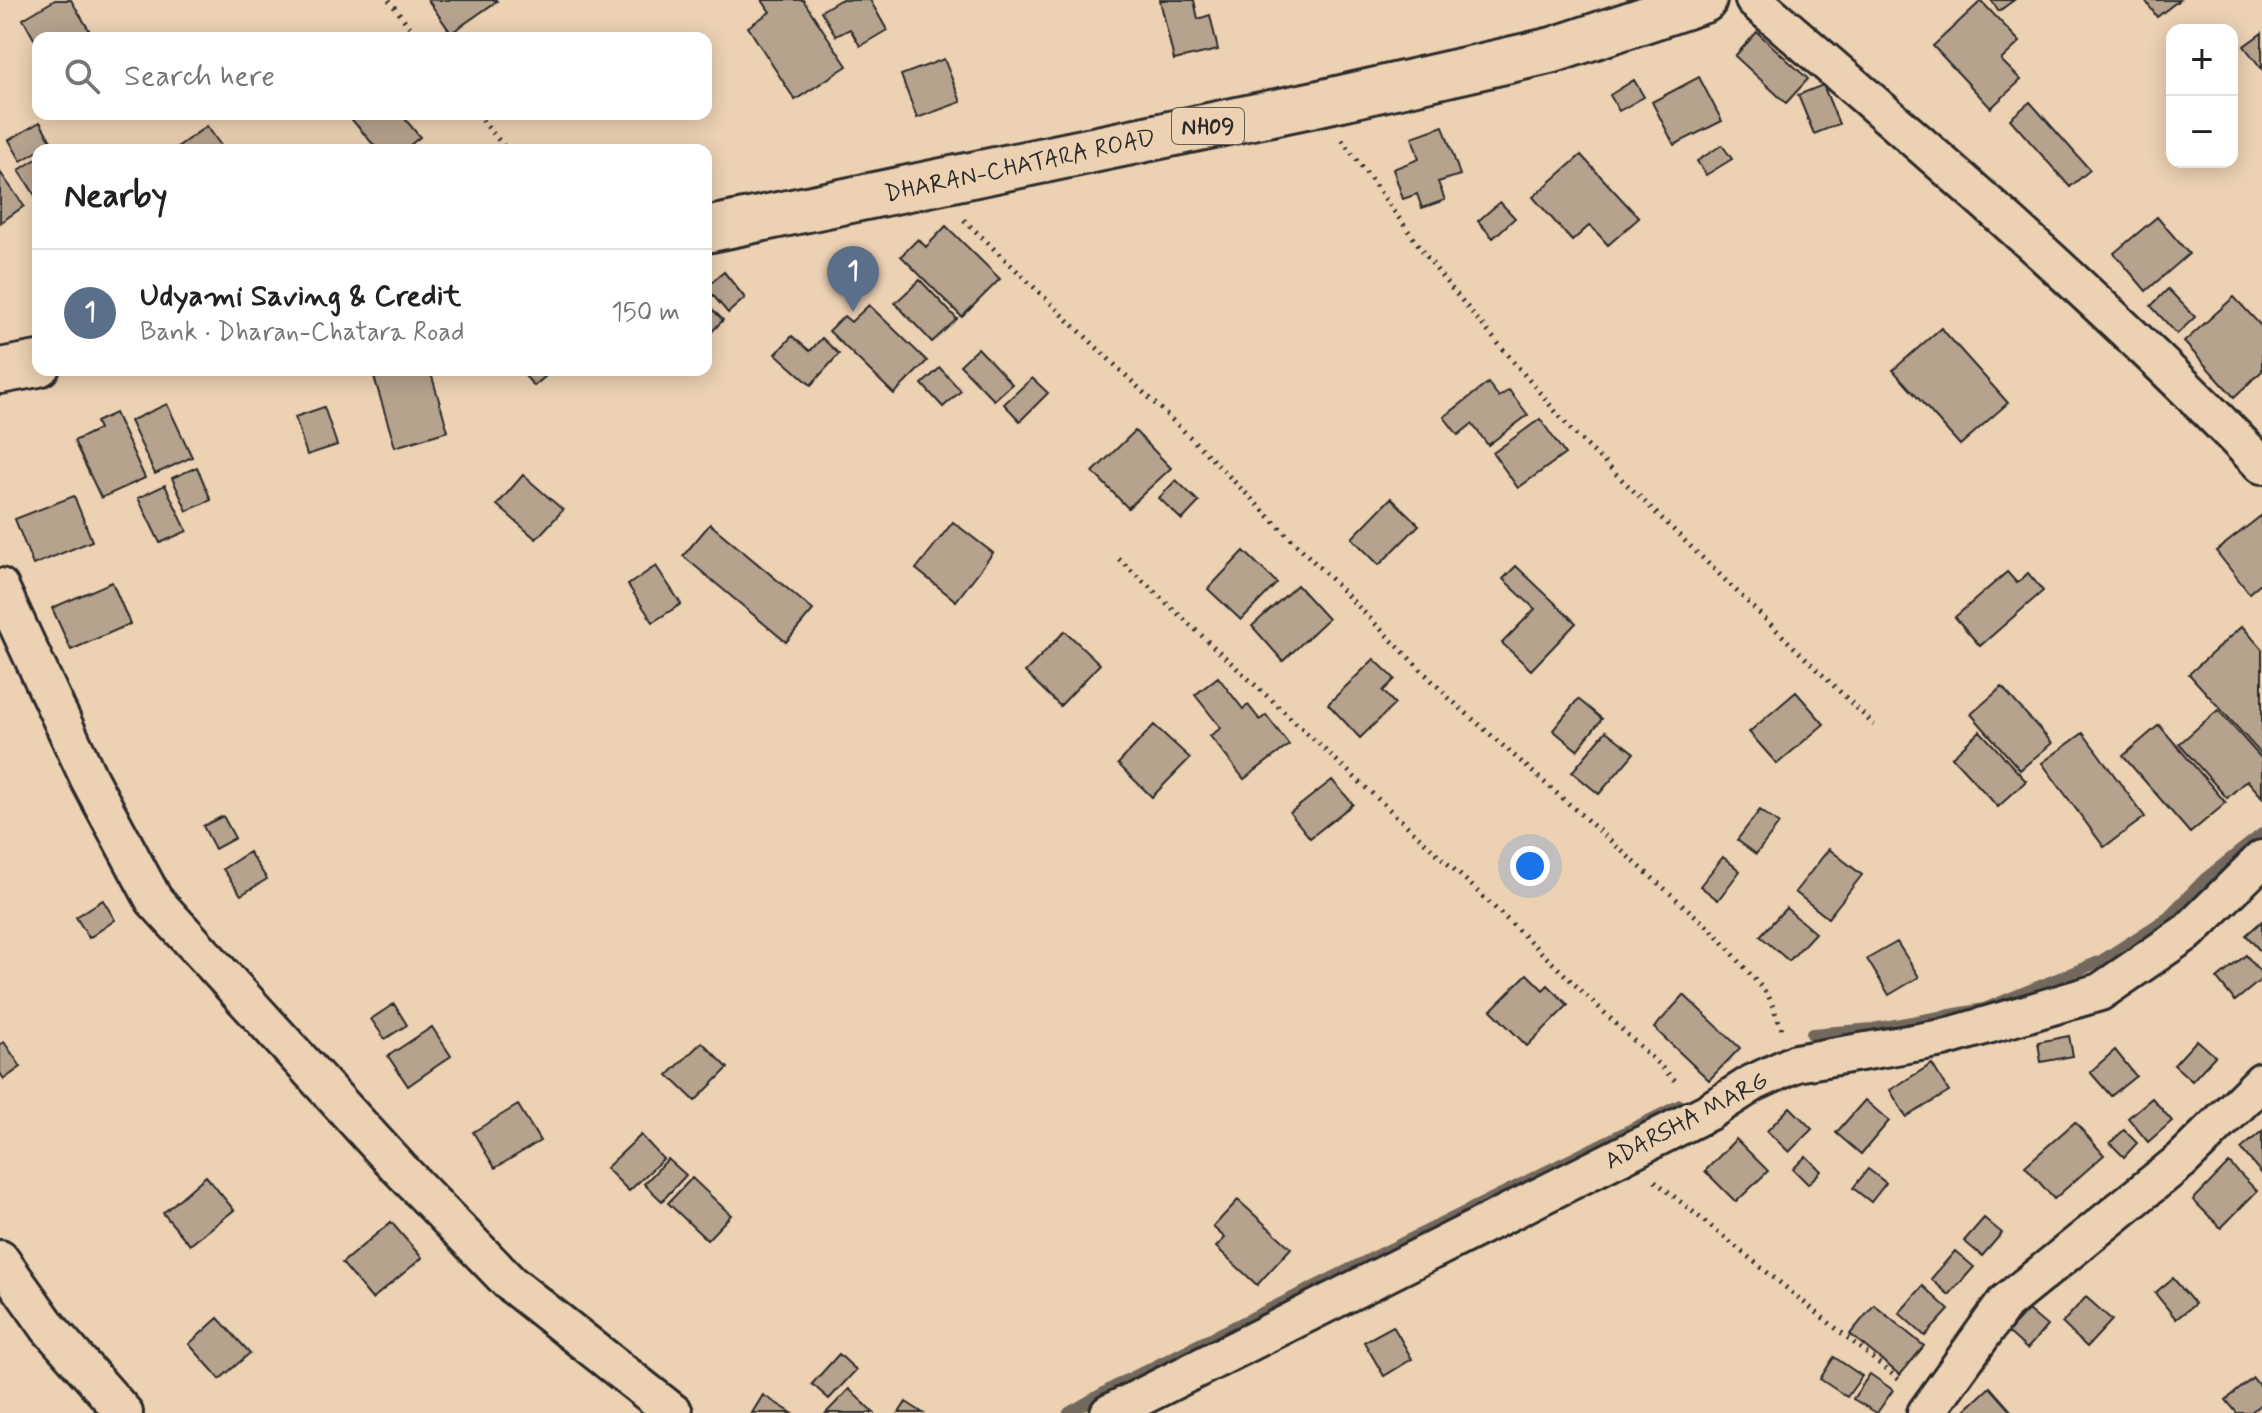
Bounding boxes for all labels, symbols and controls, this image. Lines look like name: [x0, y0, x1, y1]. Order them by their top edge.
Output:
map controls: [2166, 24, 2238, 168]
button: +: [2166, 24, 2238, 96]
search box: [32, 32, 712, 120]
icon: search: [60, 54, 104, 98]
text: Search here: [124, 57, 275, 96]
button: −: [2166, 96, 2238, 168]
road number: NH09: [1172, 108, 1244, 144]
street label: DHARAN-CHATARA ROAD: [882, 123, 1159, 210]
text: Nearby: [64, 174, 168, 219]
pin: 1: [827, 246, 879, 312]
text: Udyami Saving & Credit: [140, 277, 461, 316]
text: 1: [84, 296, 96, 330]
text: 150 m: [611, 296, 680, 330]
text: Bank · Dharan-Chatara Road: [140, 316, 465, 350]
your location: [1510, 846, 1550, 886]
street label: ADARSHA MARG: [1600, 1065, 1774, 1177]

